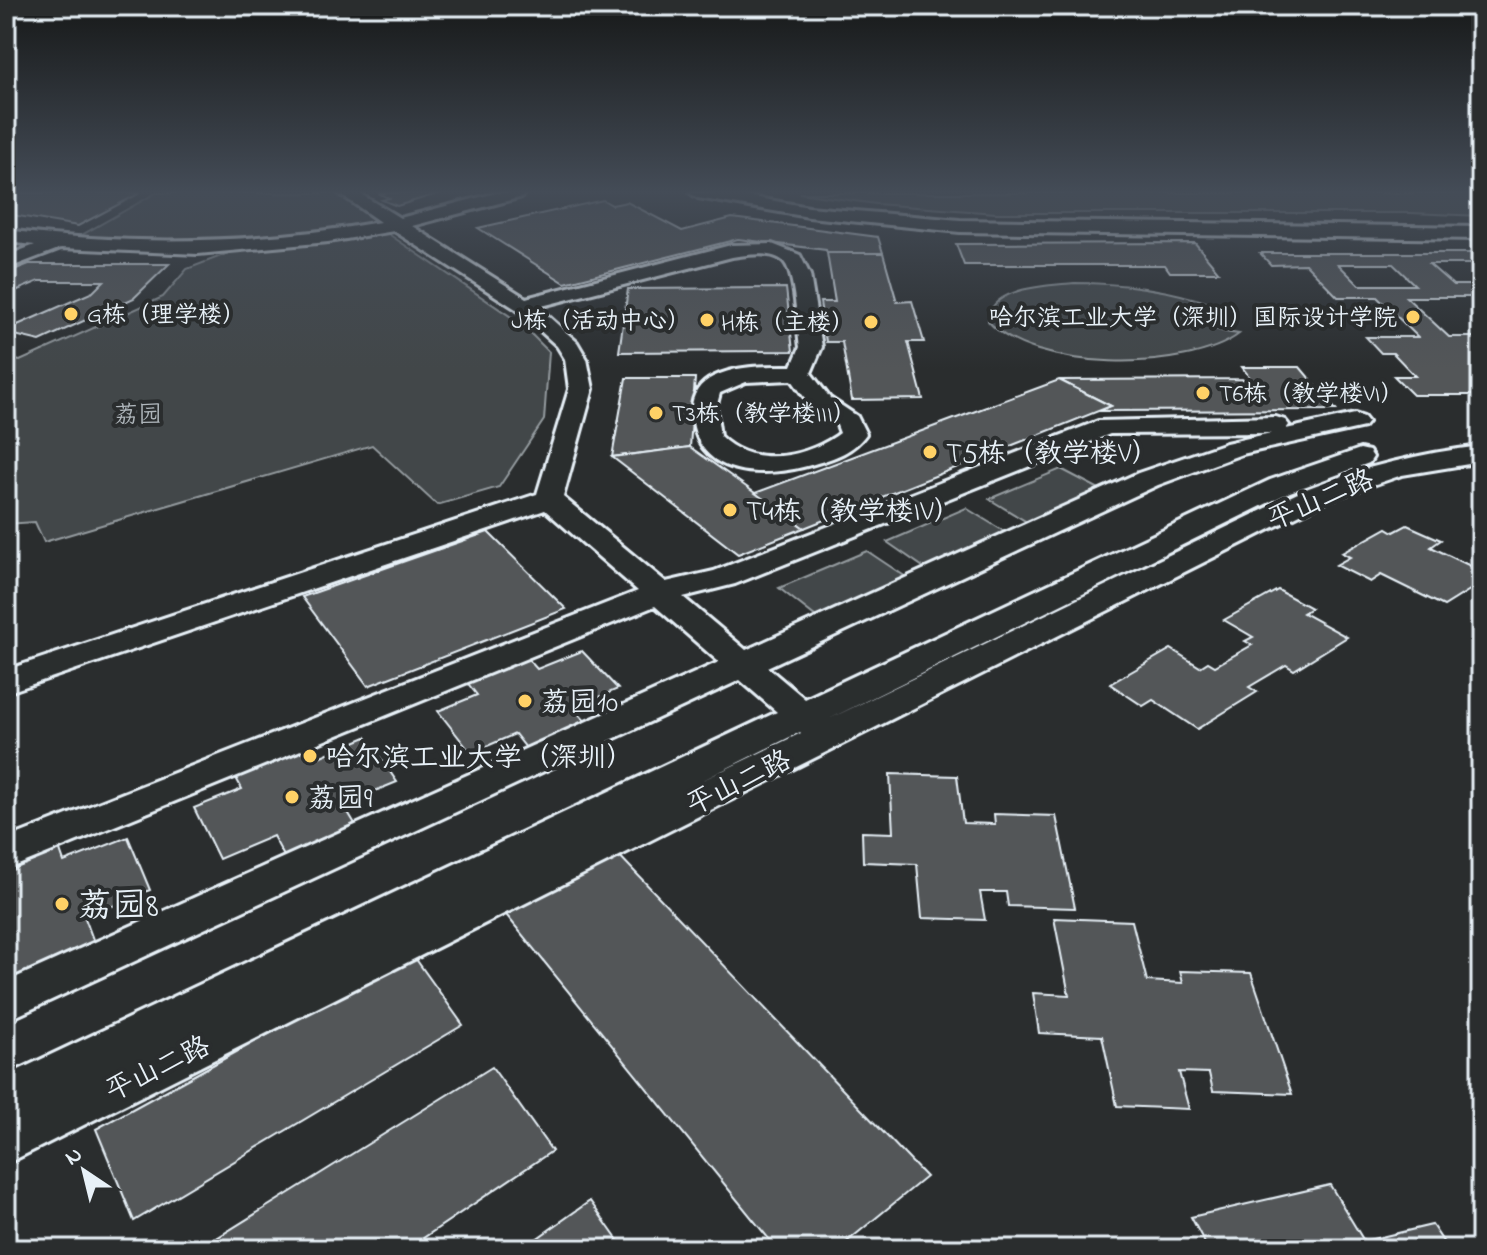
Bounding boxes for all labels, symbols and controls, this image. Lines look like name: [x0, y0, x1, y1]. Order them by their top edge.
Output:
place label: G栋（理学楼）: [87, 299, 246, 334]
place label: 哈尔滨工业大学（深圳）国际设计学院: [989, 302, 1397, 337]
marker: G栋（理学楼）: [62, 305, 80, 323]
place label: J栋（活动中心）: [511, 305, 691, 340]
place label: H栋（主楼）: [721, 307, 855, 342]
marker: 哈尔滨工业大学（深圳）国际设计学院: [1404, 308, 1422, 326]
marker: J栋（活动中心）: [698, 311, 716, 329]
marker: H栋（主楼）: [862, 313, 880, 331]
place label: T6栋（教学楼VI）: [1219, 378, 1404, 413]
marker: T6栋（教学楼VI）: [1194, 384, 1212, 402]
place label: T3栋（教学楼III）: [672, 398, 857, 433]
park label: 荔园: [114, 399, 162, 434]
marker: T3栋（教学楼III）: [647, 404, 665, 422]
place label: T5栋（教学楼V）: [946, 435, 1159, 476]
marker: T5栋（教学楼V）: [921, 443, 939, 461]
street label: 平山二路: [1262, 460, 1381, 542]
place label: T4栋（教学楼IV）: [746, 493, 961, 534]
marker: T4栋（教学楼IV）: [721, 501, 739, 519]
place label: 荔园10: [541, 684, 618, 725]
marker: 荔园10: [516, 692, 534, 710]
place label: 哈尔滨工业大学（深圳）: [326, 739, 634, 780]
street label: 平山二路: [680, 741, 799, 827]
marker: 哈尔滨工业大学（深圳）: [301, 747, 319, 765]
place label: 荔园9: [308, 780, 373, 821]
marker: 荔园9: [283, 788, 301, 806]
place label: 荔园8: [78, 883, 159, 933]
marker: 荔园8: [53, 895, 71, 913]
street label: 平山二路: [99, 1027, 218, 1113]
north arrow: [44, 1131, 124, 1211]
text: N: [59, 1140, 90, 1174]

